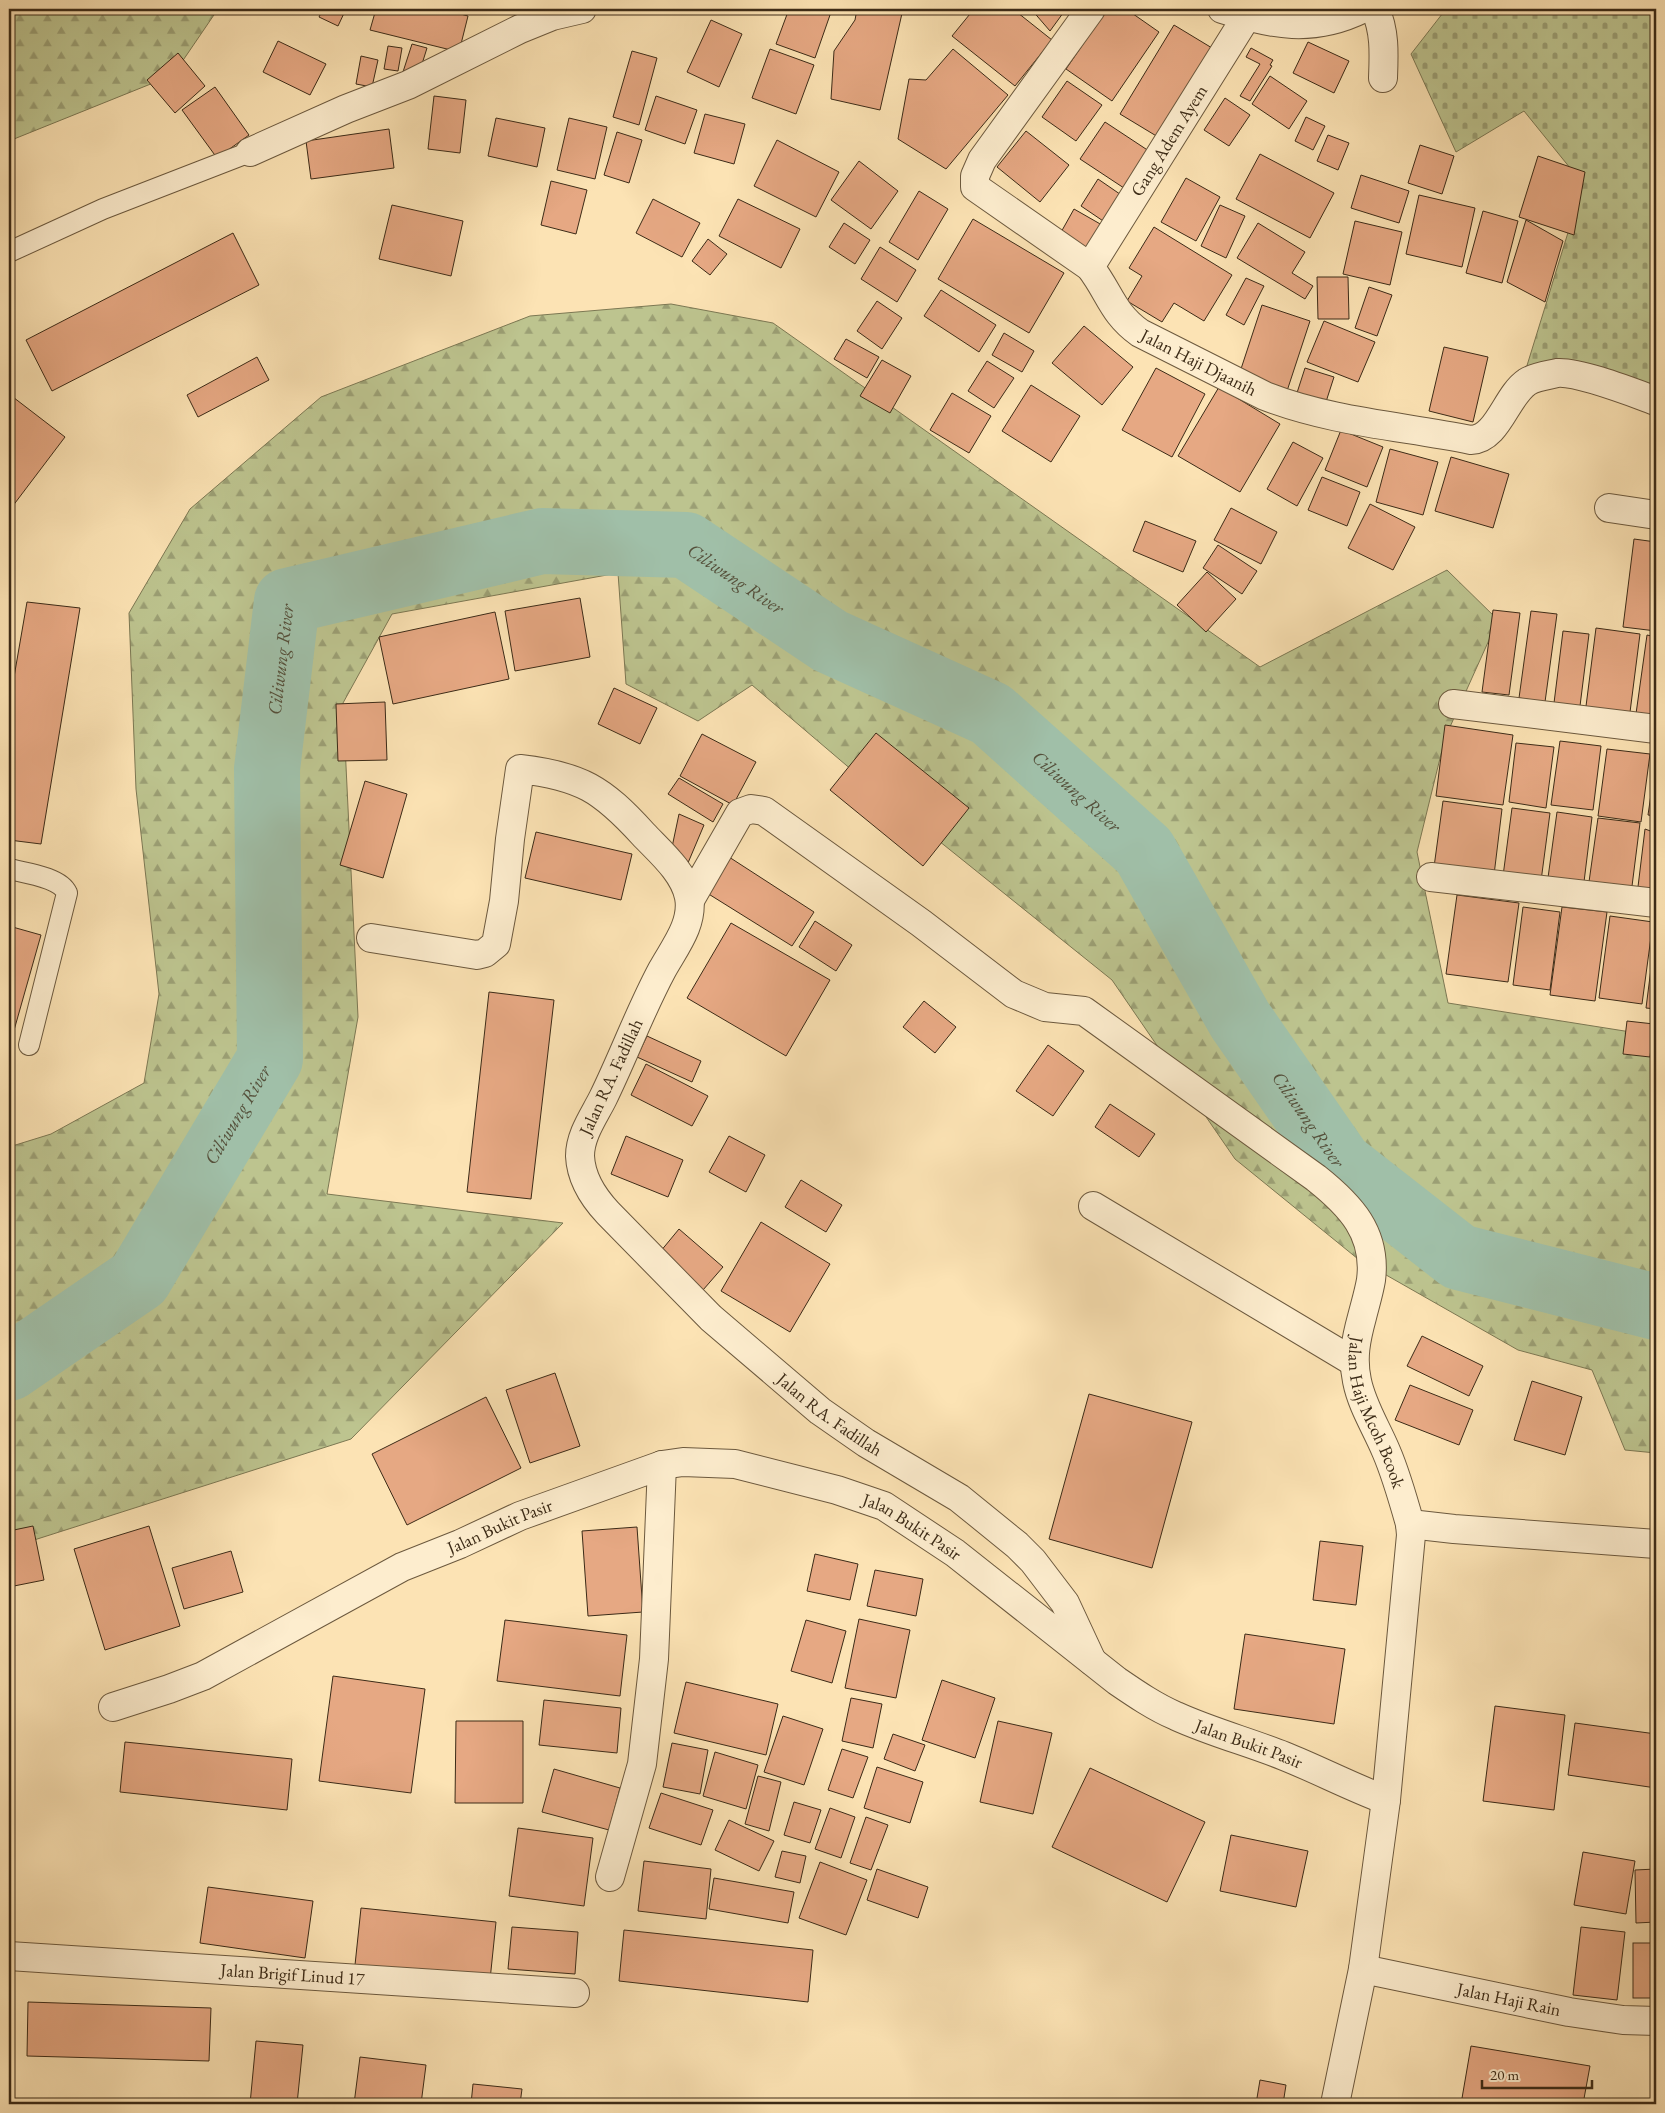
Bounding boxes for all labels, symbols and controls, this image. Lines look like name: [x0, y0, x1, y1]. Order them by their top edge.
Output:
street label: Gang Adem Ayem: [1125, 80, 1212, 200]
street label: Jalan Haji Djaanih: [1135, 322, 1261, 401]
water label: Ciliwung River: [683, 538, 790, 620]
water label: Ciliwung River: [262, 602, 300, 716]
water label: Ciliwung River: [1027, 745, 1127, 838]
street label: Jalan RA. Fadillah: [573, 1015, 648, 1141]
water label: Ciliwung River: [198, 1060, 277, 1169]
water label: Ciliwung River: [1266, 1067, 1351, 1173]
street label: Jalan Haji Mcoh Bcook: [1344, 1333, 1411, 1492]
street label: Jalan RA. Fadillah: [771, 1366, 887, 1461]
street label: Jalan Bukit Pasir: [858, 1487, 967, 1565]
street label: Jalan Bukit Pasir: [442, 1493, 555, 1560]
street label: Jalan Bukit Pasir: [1190, 1712, 1306, 1774]
street label: Jalan Brigif Linud 17: [218, 1958, 366, 1990]
street label: Jalan Haji Rain: [1453, 1976, 1563, 2021]
scale bar: [1482, 2058, 1592, 2090]
text: 20 m: [1490, 2065, 1519, 2084]

